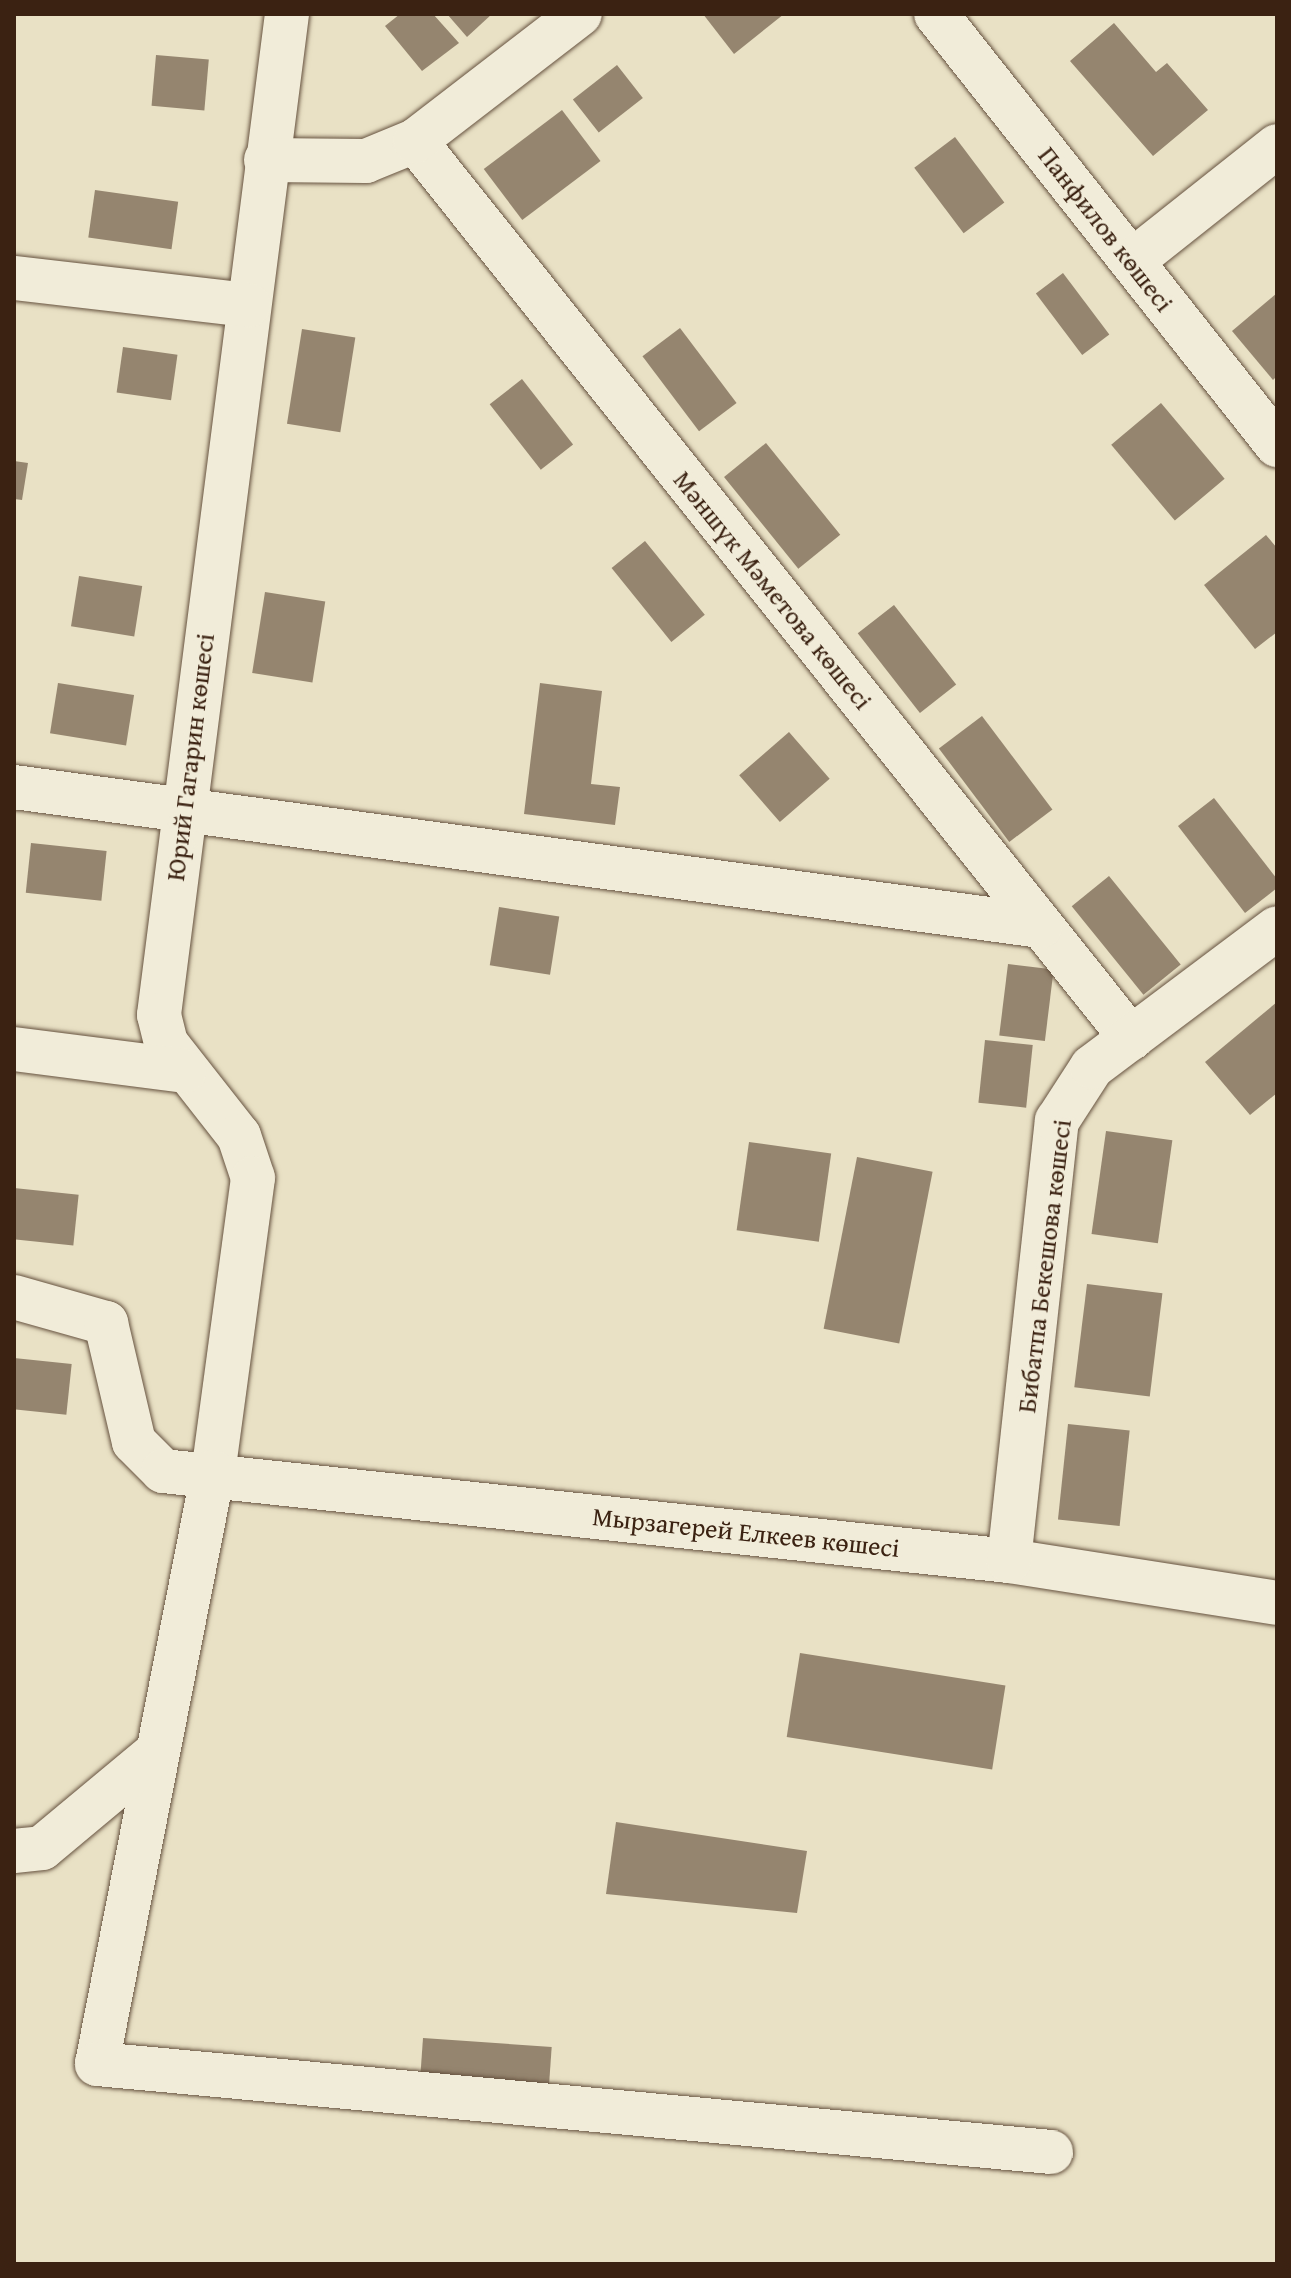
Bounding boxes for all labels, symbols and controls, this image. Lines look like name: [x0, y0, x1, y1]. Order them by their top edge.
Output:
street label: Панфилов көшесі: [1032, 140, 1180, 318]
street label: Мәншүк Мәметова көшесі: [667, 464, 879, 716]
street label: Юрий Гагарин көшесі: [159, 631, 221, 883]
street label: Бибатпа Бекешова көшесі: [1011, 1118, 1077, 1414]
street label: Мырзагерей Елкеев көшесі: [591, 1500, 901, 1564]

